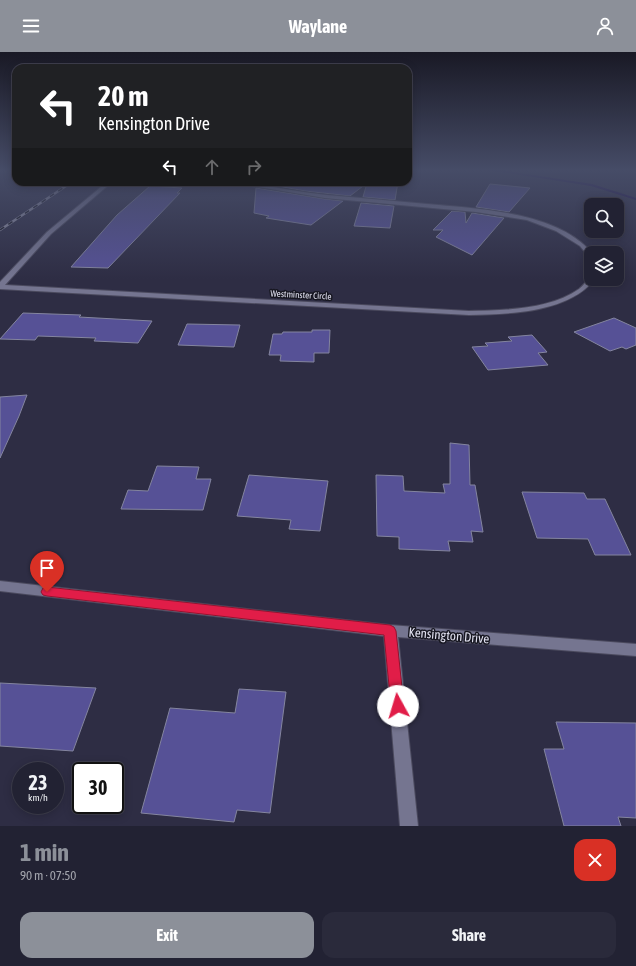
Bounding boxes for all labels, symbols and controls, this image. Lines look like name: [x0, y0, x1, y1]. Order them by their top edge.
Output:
icon: menu: [20, 15, 42, 37]
icon: person: [594, 15, 616, 37]
text: Waylane: [289, 16, 347, 37]
icon: left: [32, 80, 84, 132]
text: 20 m: [98, 80, 148, 112]
text: Kensington Drive: [98, 113, 210, 134]
icon: left: [159, 156, 181, 178]
icon: ahead: [201, 156, 223, 178]
icon: right: [243, 156, 265, 178]
map controls: [584, 198, 624, 286]
button: search: [584, 198, 624, 238]
button: layers: [584, 246, 624, 286]
street label: Westminster Circle: [270, 288, 332, 302]
pin: [30, 551, 64, 592]
icon: arrive: [36, 557, 58, 579]
street label: Kensington Drive: [408, 625, 490, 647]
position arrow: [377, 685, 419, 727]
speed limit sign: 30: [72, 762, 124, 814]
text: 23: [29, 771, 47, 794]
text: km/h: [28, 792, 48, 803]
text: 1 min: [20, 839, 69, 866]
button: close: [574, 839, 616, 881]
text: 90 m · 07:50: [20, 868, 76, 883]
button: Exit: [20, 912, 314, 958]
button: Share: [322, 912, 616, 958]

